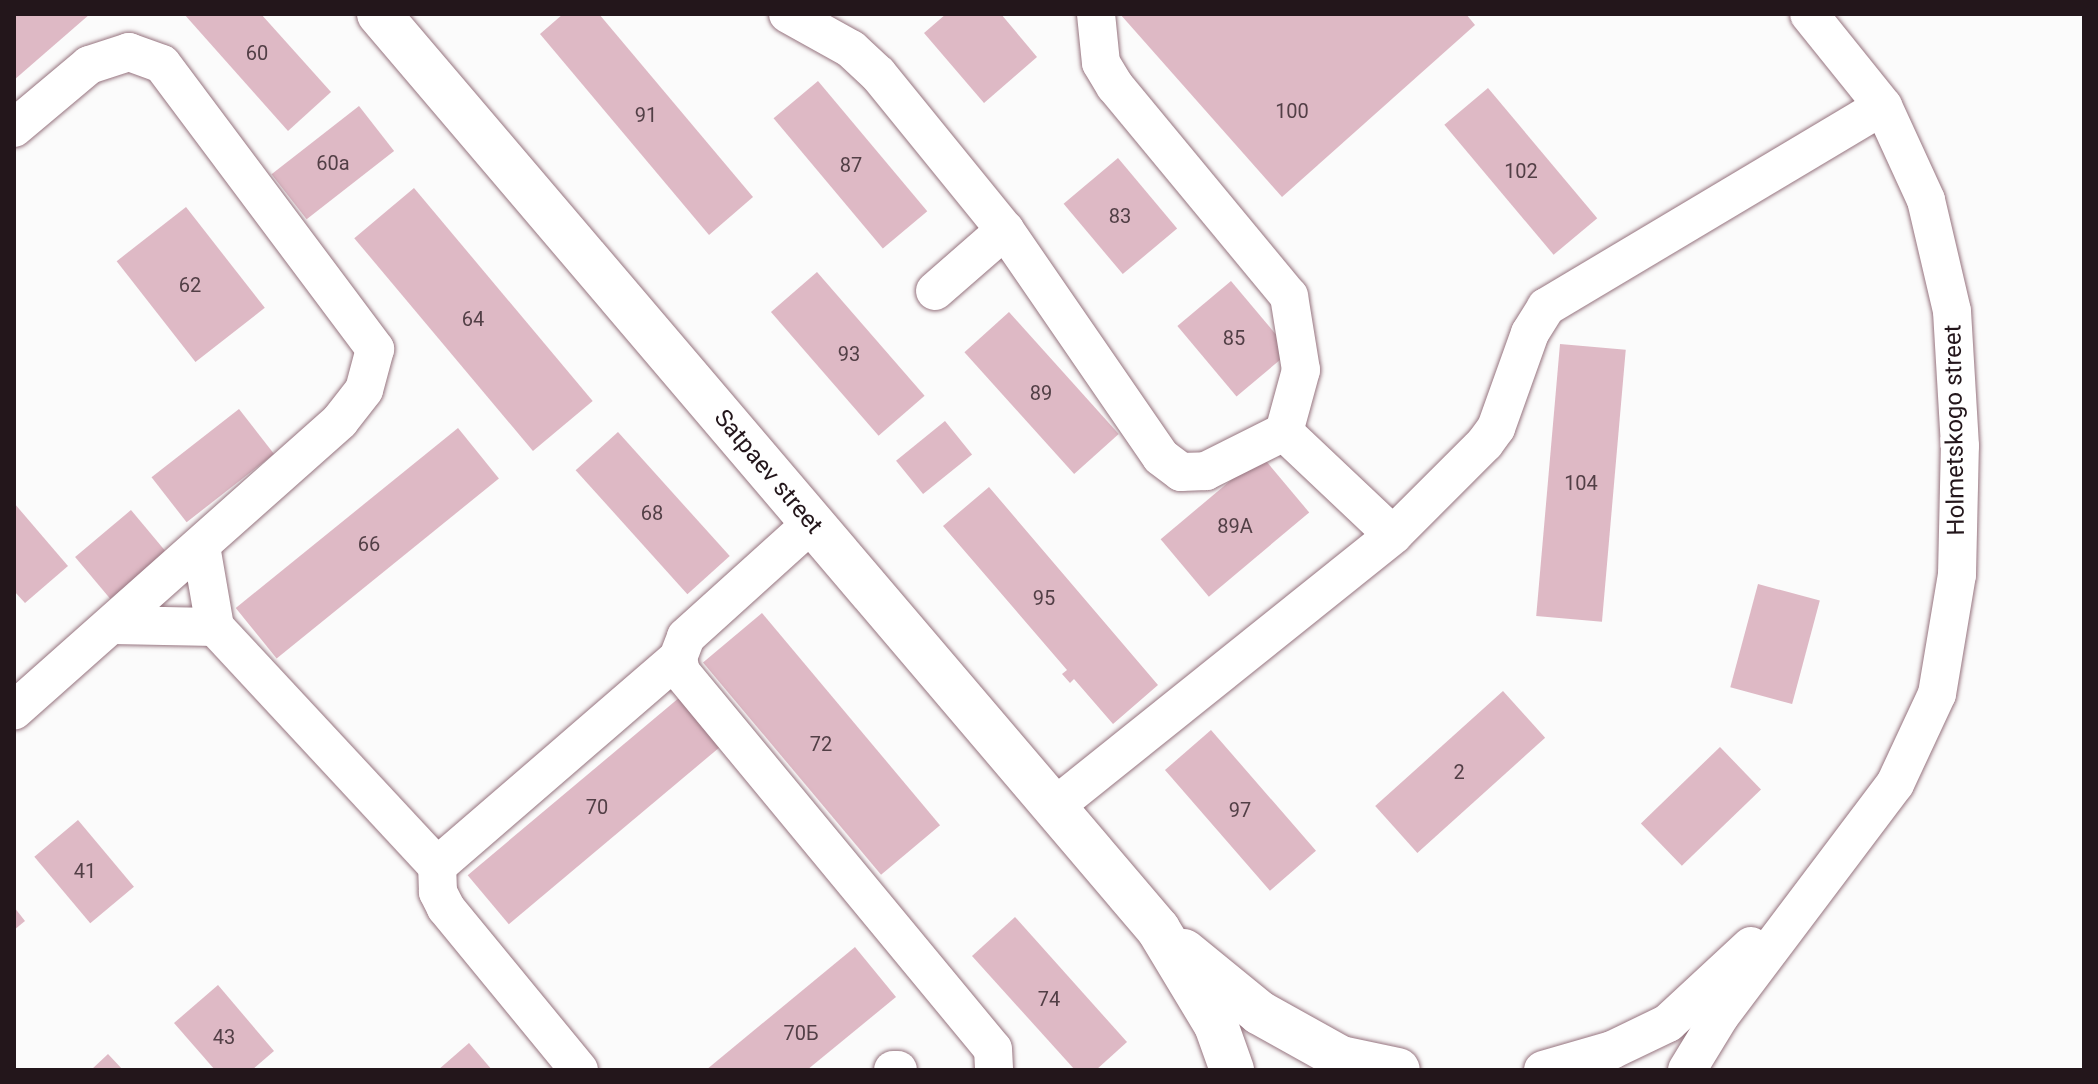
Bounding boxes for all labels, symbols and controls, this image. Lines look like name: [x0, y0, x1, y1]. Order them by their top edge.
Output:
house number: 60: [246, 41, 268, 65]
house number: 100: [1275, 99, 1309, 123]
house number: 91: [635, 103, 657, 127]
house number: 60а: [316, 151, 350, 175]
house number: 87: [840, 153, 862, 177]
house number: 102: [1504, 159, 1538, 183]
house number: 83: [1109, 204, 1131, 228]
house number: 62: [179, 273, 201, 297]
house number: 64: [462, 307, 484, 331]
street label: Holmetskogo street: [1939, 324, 1971, 536]
house number: 85: [1223, 326, 1245, 350]
house number: 93: [838, 342, 860, 366]
house number: 89: [1030, 381, 1052, 405]
street label: Satpaev street: [708, 404, 828, 540]
house number: 104: [1564, 471, 1598, 495]
house number: 68: [641, 501, 663, 525]
house number: 89A: [1217, 514, 1253, 538]
house number: 66: [358, 532, 380, 556]
house number: 95: [1033, 586, 1055, 610]
house number: 72: [810, 732, 832, 756]
house number: 2: [1453, 760, 1465, 784]
house number: 70: [586, 795, 608, 819]
house number: 97: [1229, 798, 1251, 822]
house number: 41: [74, 859, 96, 883]
house number: 74: [1038, 987, 1060, 1011]
house number: 70Б: [783, 1021, 819, 1045]
house number: 43: [213, 1025, 235, 1049]

